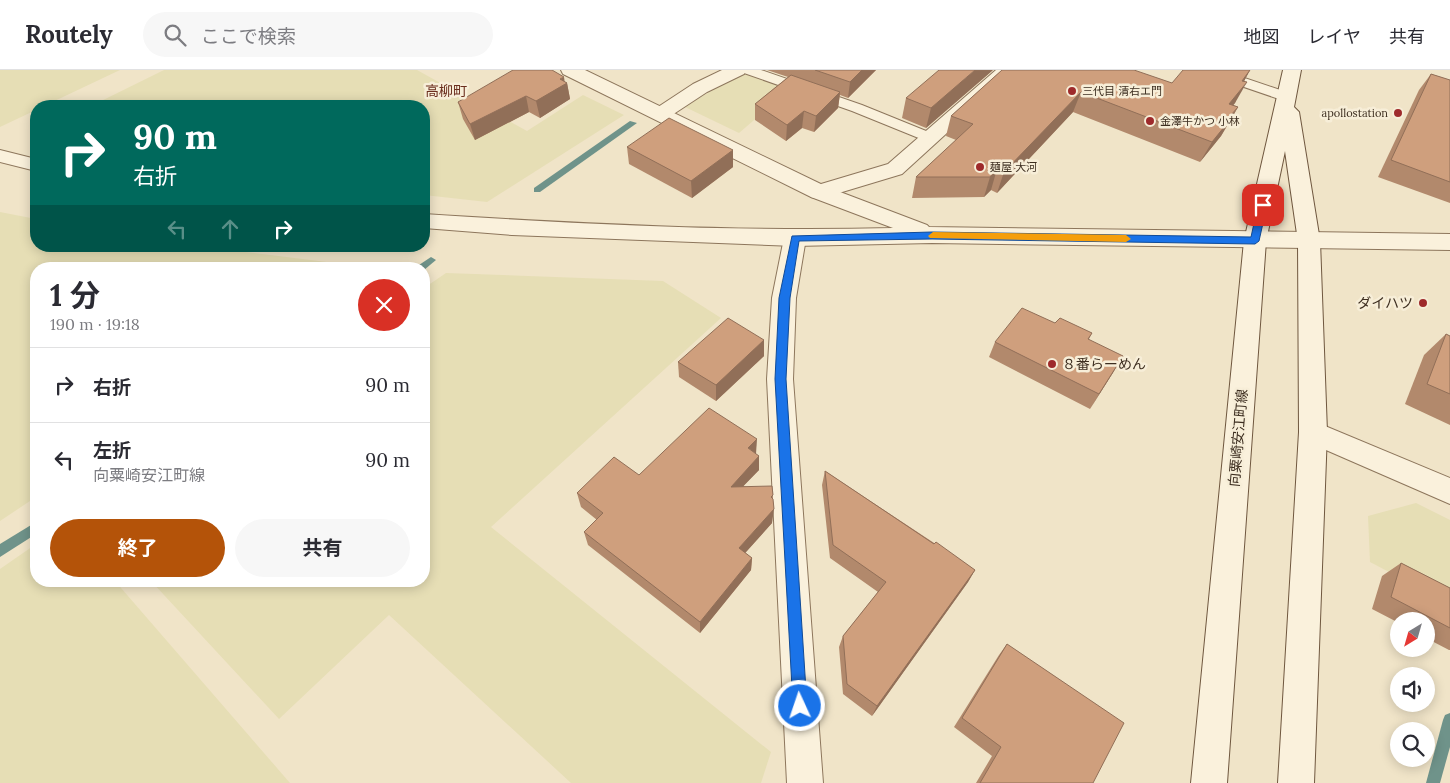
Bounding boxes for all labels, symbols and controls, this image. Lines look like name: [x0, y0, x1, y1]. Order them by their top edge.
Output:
search box: [143, 12, 493, 57]
text: Routely: [25, 19, 113, 50]
icon: search: [161, 21, 189, 49]
text: ここで検索: [201, 24, 296, 48]
text: 地図: [1244, 25, 1280, 48]
text: レイヤ: [1308, 25, 1361, 48]
text: 共有: [1389, 25, 1425, 48]
district label: 高柳町: [425, 82, 467, 100]
place label: 三代目 清右エ門: [1082, 84, 1162, 98]
marker: 三代目 清右エ門: [1066, 85, 1078, 97]
place label: apollostation: [1321, 106, 1388, 120]
marker: apollostation: [1392, 107, 1404, 119]
text: 90 m: [133, 114, 217, 159]
place label: 金澤牛かつ 小林: [1160, 114, 1240, 128]
marker: 金澤牛かつ 小林: [1144, 115, 1156, 127]
icon: right: [50, 120, 115, 185]
place label: 麺屋 大河: [990, 160, 1037, 174]
marker: 麺屋 大河: [974, 161, 986, 173]
text: 右折: [133, 162, 177, 190]
pin: [1242, 184, 1284, 226]
icon: arrive: [1249, 191, 1277, 219]
icon: left: [163, 215, 191, 243]
icon: ahead: [216, 215, 244, 243]
icon: right: [269, 215, 297, 243]
text: 1 分: [50, 276, 100, 314]
button: close: [358, 279, 410, 331]
place label: ダイハツ: [1357, 294, 1413, 312]
marker: ダイハツ: [1417, 297, 1429, 309]
text: 190 m · 19:18: [50, 314, 140, 334]
place label: ８番らーめん: [1062, 355, 1146, 373]
marker: ８番らーめん: [1046, 358, 1058, 370]
icon: right: [50, 371, 78, 399]
text: 90 m: [365, 373, 410, 397]
text: 右折: [93, 375, 131, 399]
street label: 向粟崎安江町線: [1225, 388, 1251, 488]
text: 左折: [93, 438, 131, 462]
icon: left: [50, 446, 78, 474]
text: 90 m: [365, 448, 410, 472]
text: 向粟崎安江町線: [93, 465, 205, 485]
button: 終了: [50, 519, 225, 577]
button: 共有: [235, 519, 410, 577]
north arrow: [1390, 612, 1435, 658]
map controls: [1390, 612, 1435, 767]
button: sound: [1390, 667, 1435, 712]
position arrow: [773, 679, 825, 731]
button: search: [1390, 722, 1435, 767]

